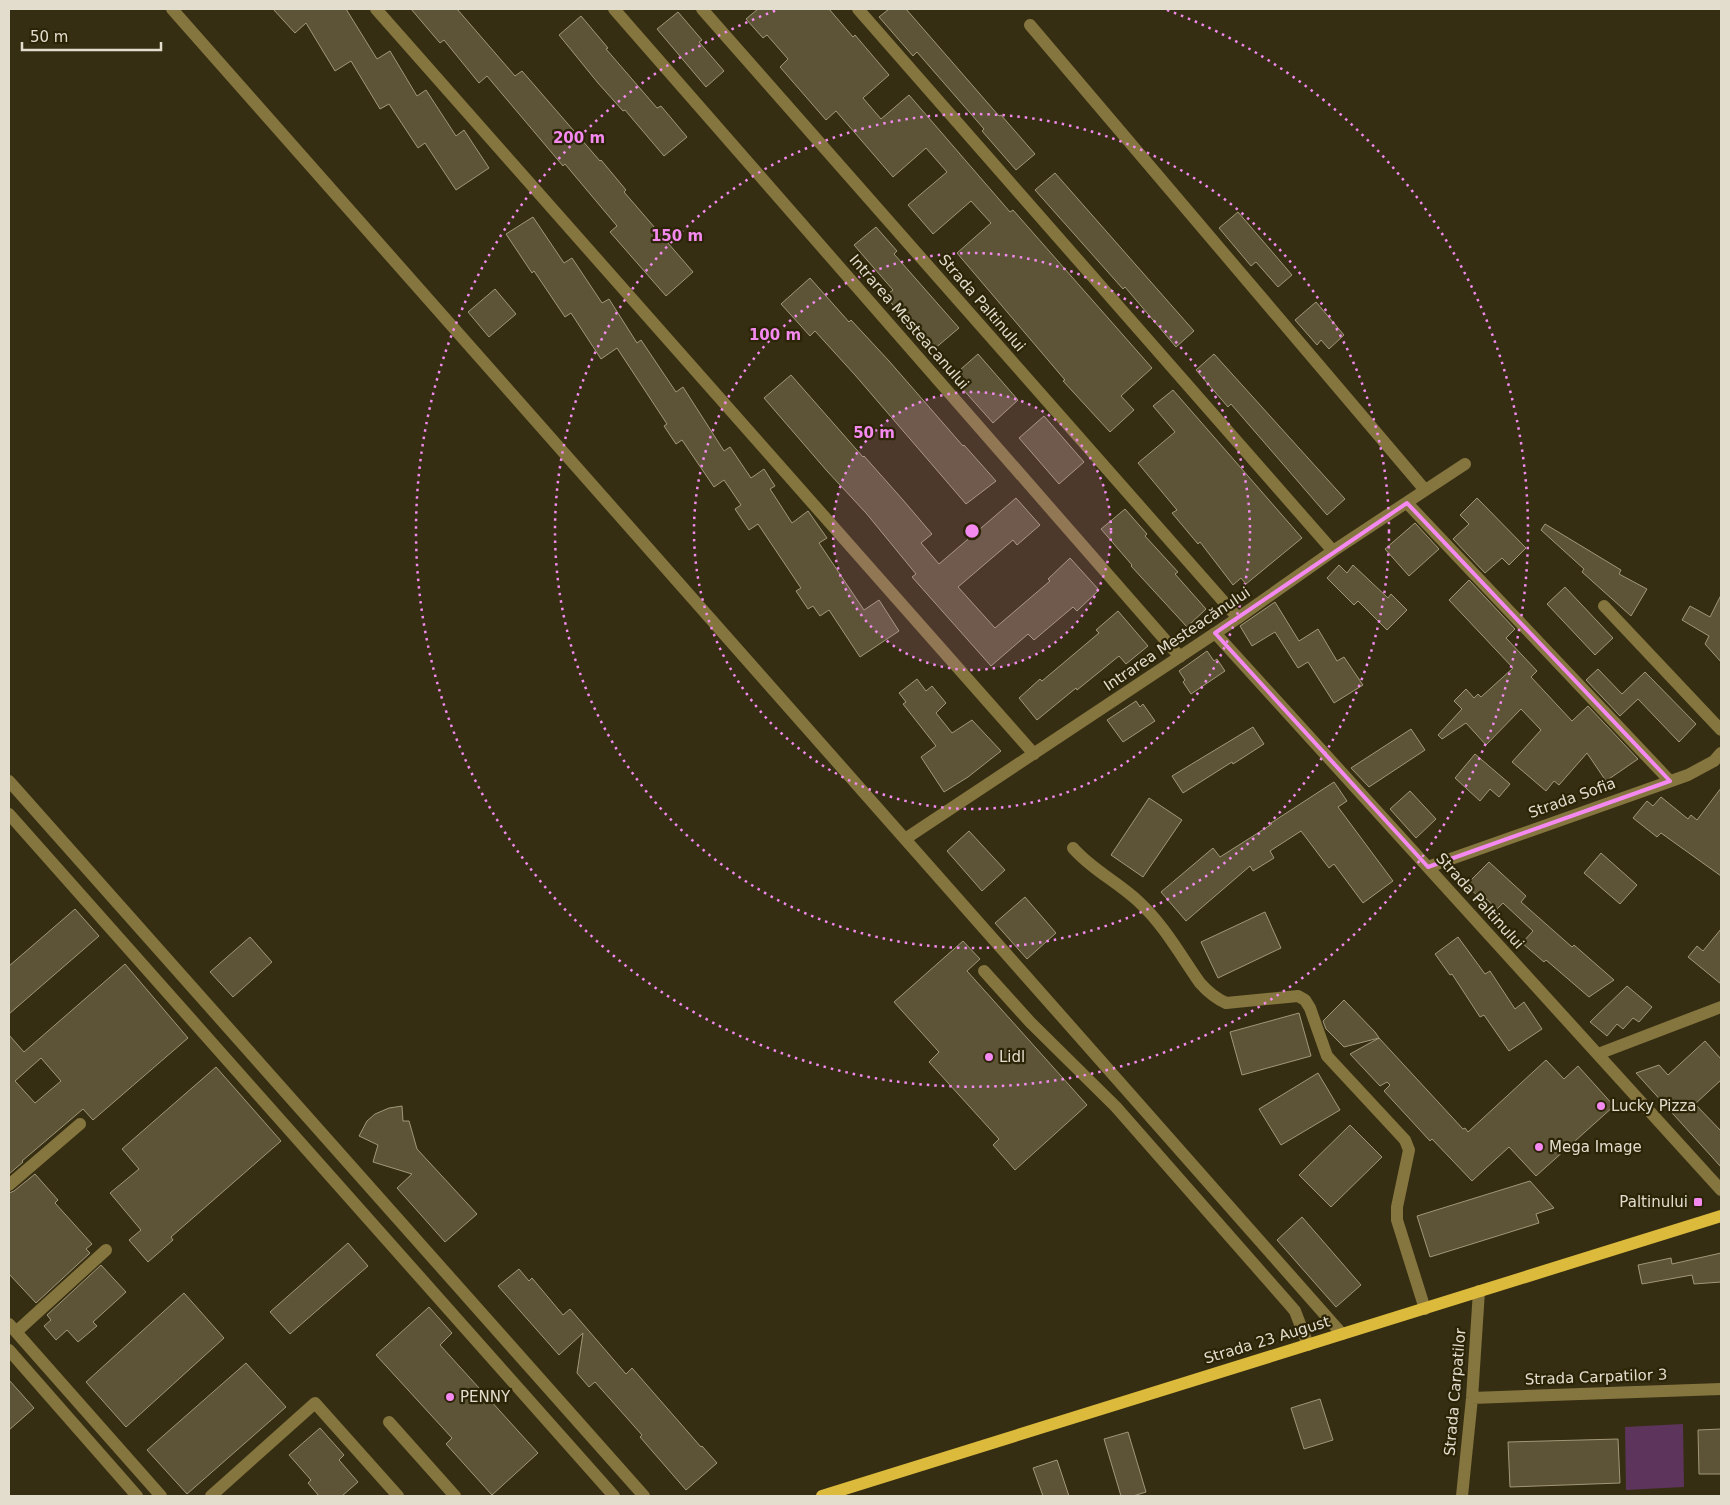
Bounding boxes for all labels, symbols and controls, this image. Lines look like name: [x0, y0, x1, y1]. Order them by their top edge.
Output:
scale bar: [22, 20, 161, 52]
text: 50 m: [30, 28, 68, 46]
text: 200 m: [553, 129, 605, 147]
text: 150 m: [651, 227, 703, 245]
street label: Intrarea Mesteacanului: [846, 251, 972, 393]
street label: Strada Paltinului: [935, 251, 1029, 355]
text: 100 m: [749, 326, 801, 344]
text: 50 m: [853, 424, 895, 442]
centre of rings: [963, 522, 981, 540]
street label: Intrarea Mesteacănului: [1100, 583, 1254, 695]
street label: Strada Sofia: [1526, 774, 1618, 822]
street label: Strada Paltinului: [1432, 849, 1528, 953]
place label: Lidl: [999, 1048, 1025, 1066]
marker: Lidl: [983, 1051, 995, 1063]
place label: Lucky Pizza: [1611, 1097, 1696, 1115]
marker: Lucky Pizza: [1595, 1100, 1607, 1112]
place label: Mega Image: [1549, 1138, 1642, 1156]
marker: Mega Image: [1533, 1141, 1545, 1153]
place label: Paltinului: [1619, 1193, 1688, 1211]
marker: Paltinului: [1692, 1196, 1704, 1208]
street label: Strada 23 August: [1202, 1312, 1332, 1368]
street label: Strada Carpatilor: [1440, 1326, 1470, 1457]
street label: Strada Carpatilor 3: [1524, 1366, 1668, 1388]
place label: PENNY: [460, 1388, 511, 1406]
marker: PENNY: [444, 1391, 456, 1403]

